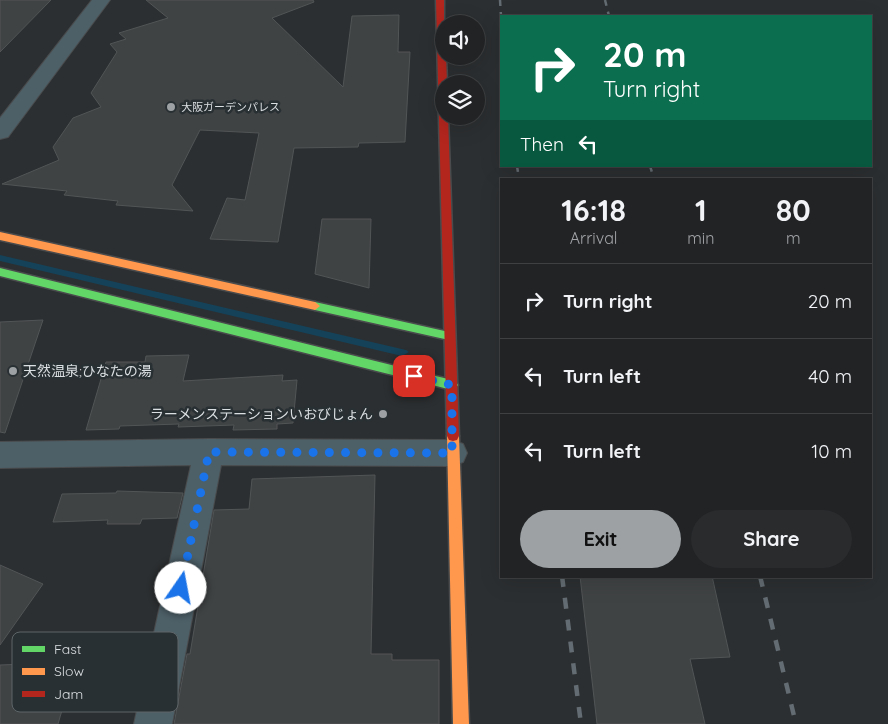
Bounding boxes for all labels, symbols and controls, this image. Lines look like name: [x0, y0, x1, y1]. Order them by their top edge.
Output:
map controls: [435, 15, 485, 125]
button: sound: [435, 15, 485, 65]
text: 20 m: [603, 32, 686, 76]
icon: right: [520, 35, 585, 100]
button: layers: [435, 75, 485, 125]
text: Turn right: [603, 75, 700, 103]
place label: 大阪ガーデンパレス: [181, 100, 280, 114]
marker: 大阪ガーデンパレス: [165, 101, 177, 113]
icon: left: [574, 130, 602, 158]
text: Then: [520, 132, 564, 156]
text: 16:18: [561, 191, 626, 229]
text: 1: [695, 191, 707, 229]
text: 80: [776, 191, 811, 229]
text: Arrival: [570, 228, 618, 248]
text: min: [687, 228, 714, 248]
text: m: [786, 228, 801, 248]
icon: right: [520, 287, 548, 315]
text: Turn right: [563, 289, 652, 313]
text: 20 m: [808, 289, 852, 313]
pin: [393, 355, 435, 397]
place label: 天然温泉;ひなたの湯: [23, 362, 152, 380]
icon: arrive: [400, 362, 428, 390]
icon: left: [520, 362, 548, 390]
text: Turn left: [563, 364, 641, 388]
text: 40 m: [808, 364, 852, 388]
marker: 天然温泉;ひなたの湯: [7, 365, 19, 377]
place label: ラーメンステーションいおびじょん: [150, 405, 373, 423]
marker: ラーメンステーションいおびじょん: [377, 408, 389, 420]
icon: left: [520, 437, 548, 465]
text: Turn left: [563, 439, 641, 463]
text: 10 m: [811, 439, 852, 463]
button: Exit: [520, 510, 681, 568]
button: Share: [691, 510, 852, 568]
position arrow: [154, 561, 206, 613]
legend: [12, 632, 178, 712]
text: Fast: [54, 640, 82, 658]
text: Slow: [54, 662, 84, 680]
text: Jam: [54, 685, 83, 703]

